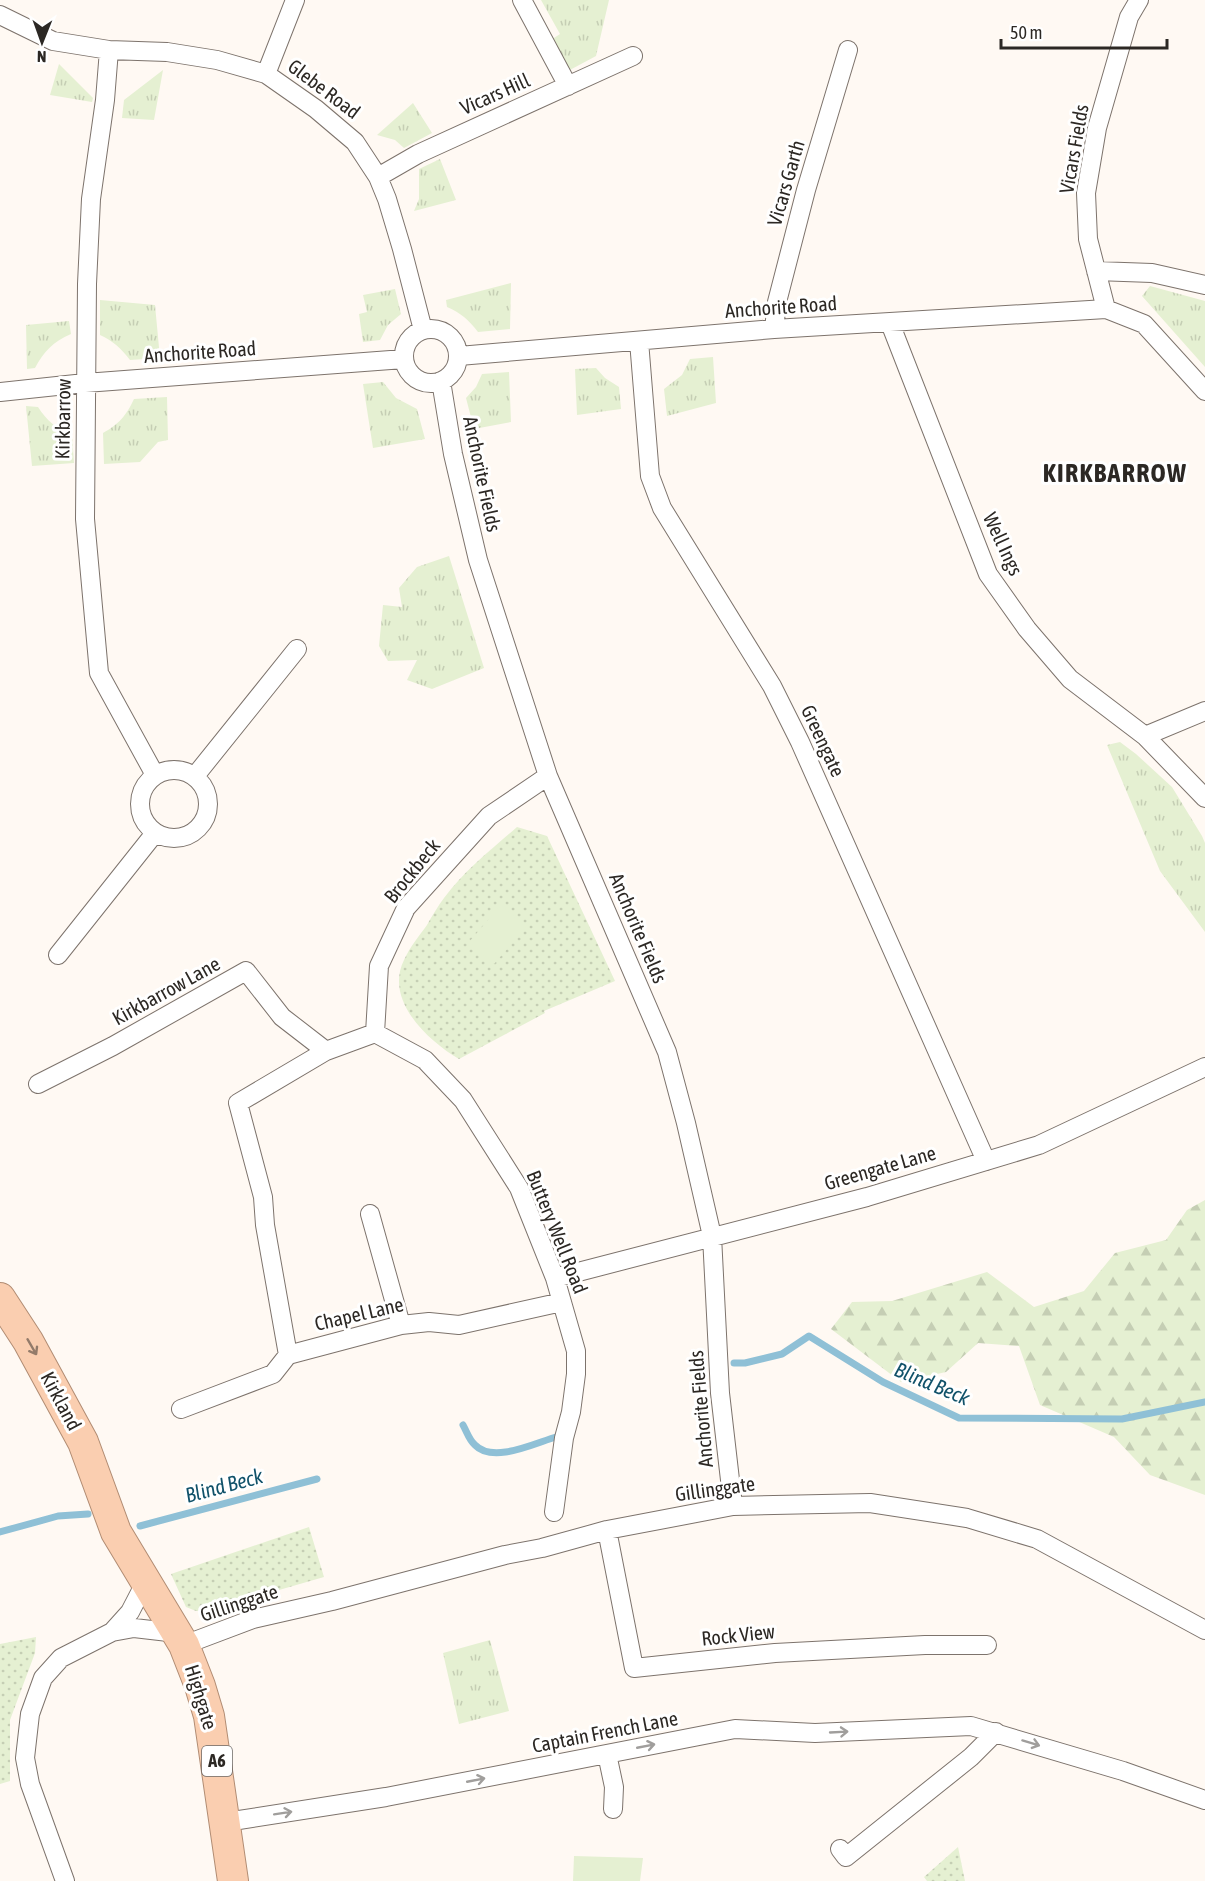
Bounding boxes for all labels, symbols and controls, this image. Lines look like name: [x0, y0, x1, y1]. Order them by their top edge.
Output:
north arrow: [12, 12, 72, 72]
scale bar: [1001, 12, 1168, 50]
text: 50 m: [1010, 22, 1042, 43]
text: N: [37, 48, 47, 66]
street label: Glebe Road: [284, 54, 365, 123]
street label: Vicars Hill: [456, 68, 534, 119]
street label: Vicars Fields: [1054, 103, 1093, 195]
street label: Vicars Garth: [762, 137, 809, 228]
street label: Anchorite Road: [724, 291, 838, 322]
street label: Anchorite Road: [143, 336, 257, 367]
street label: Kirkbarrow: [50, 378, 75, 460]
street label: Anchorite Fields: [459, 414, 506, 534]
district label: KIRKBARROW: [1043, 458, 1187, 488]
street label: Well Ings: [979, 509, 1028, 579]
street label: Greengate: [797, 701, 850, 780]
street label: Brockbeck: [379, 834, 444, 907]
street label: Anchorite Fields: [605, 869, 672, 986]
street label: Kirkbarrow Lane: [108, 952, 224, 1030]
street label: Greengate Lane: [821, 1141, 938, 1194]
street label: Buttery Well Road: [522, 1167, 593, 1297]
street label: Chapel Lane: [312, 1292, 406, 1335]
one-way arrow: [26, 1338, 38, 1355]
street label: Anchorite Fields: [684, 1350, 717, 1468]
water label: Blind Beck: [891, 1357, 974, 1410]
street label: Kirkland: [37, 1368, 86, 1434]
water label: Blind Beck: [182, 1463, 266, 1507]
street label: Gillinggate: [673, 1472, 756, 1505]
street label: Gillinggate: [197, 1579, 281, 1626]
street label: Rock View: [700, 1619, 776, 1650]
street label: Highgate: [181, 1662, 222, 1732]
street label: Captain French Lane: [530, 1706, 680, 1757]
one-way arrow: [828, 1726, 848, 1737]
one-way arrow: [1021, 1738, 1040, 1749]
one-way arrow: [635, 1740, 655, 1751]
road number: A6: [202, 1746, 232, 1776]
one-way arrow: [466, 1774, 485, 1786]
one-way arrow: [273, 1807, 293, 1818]

